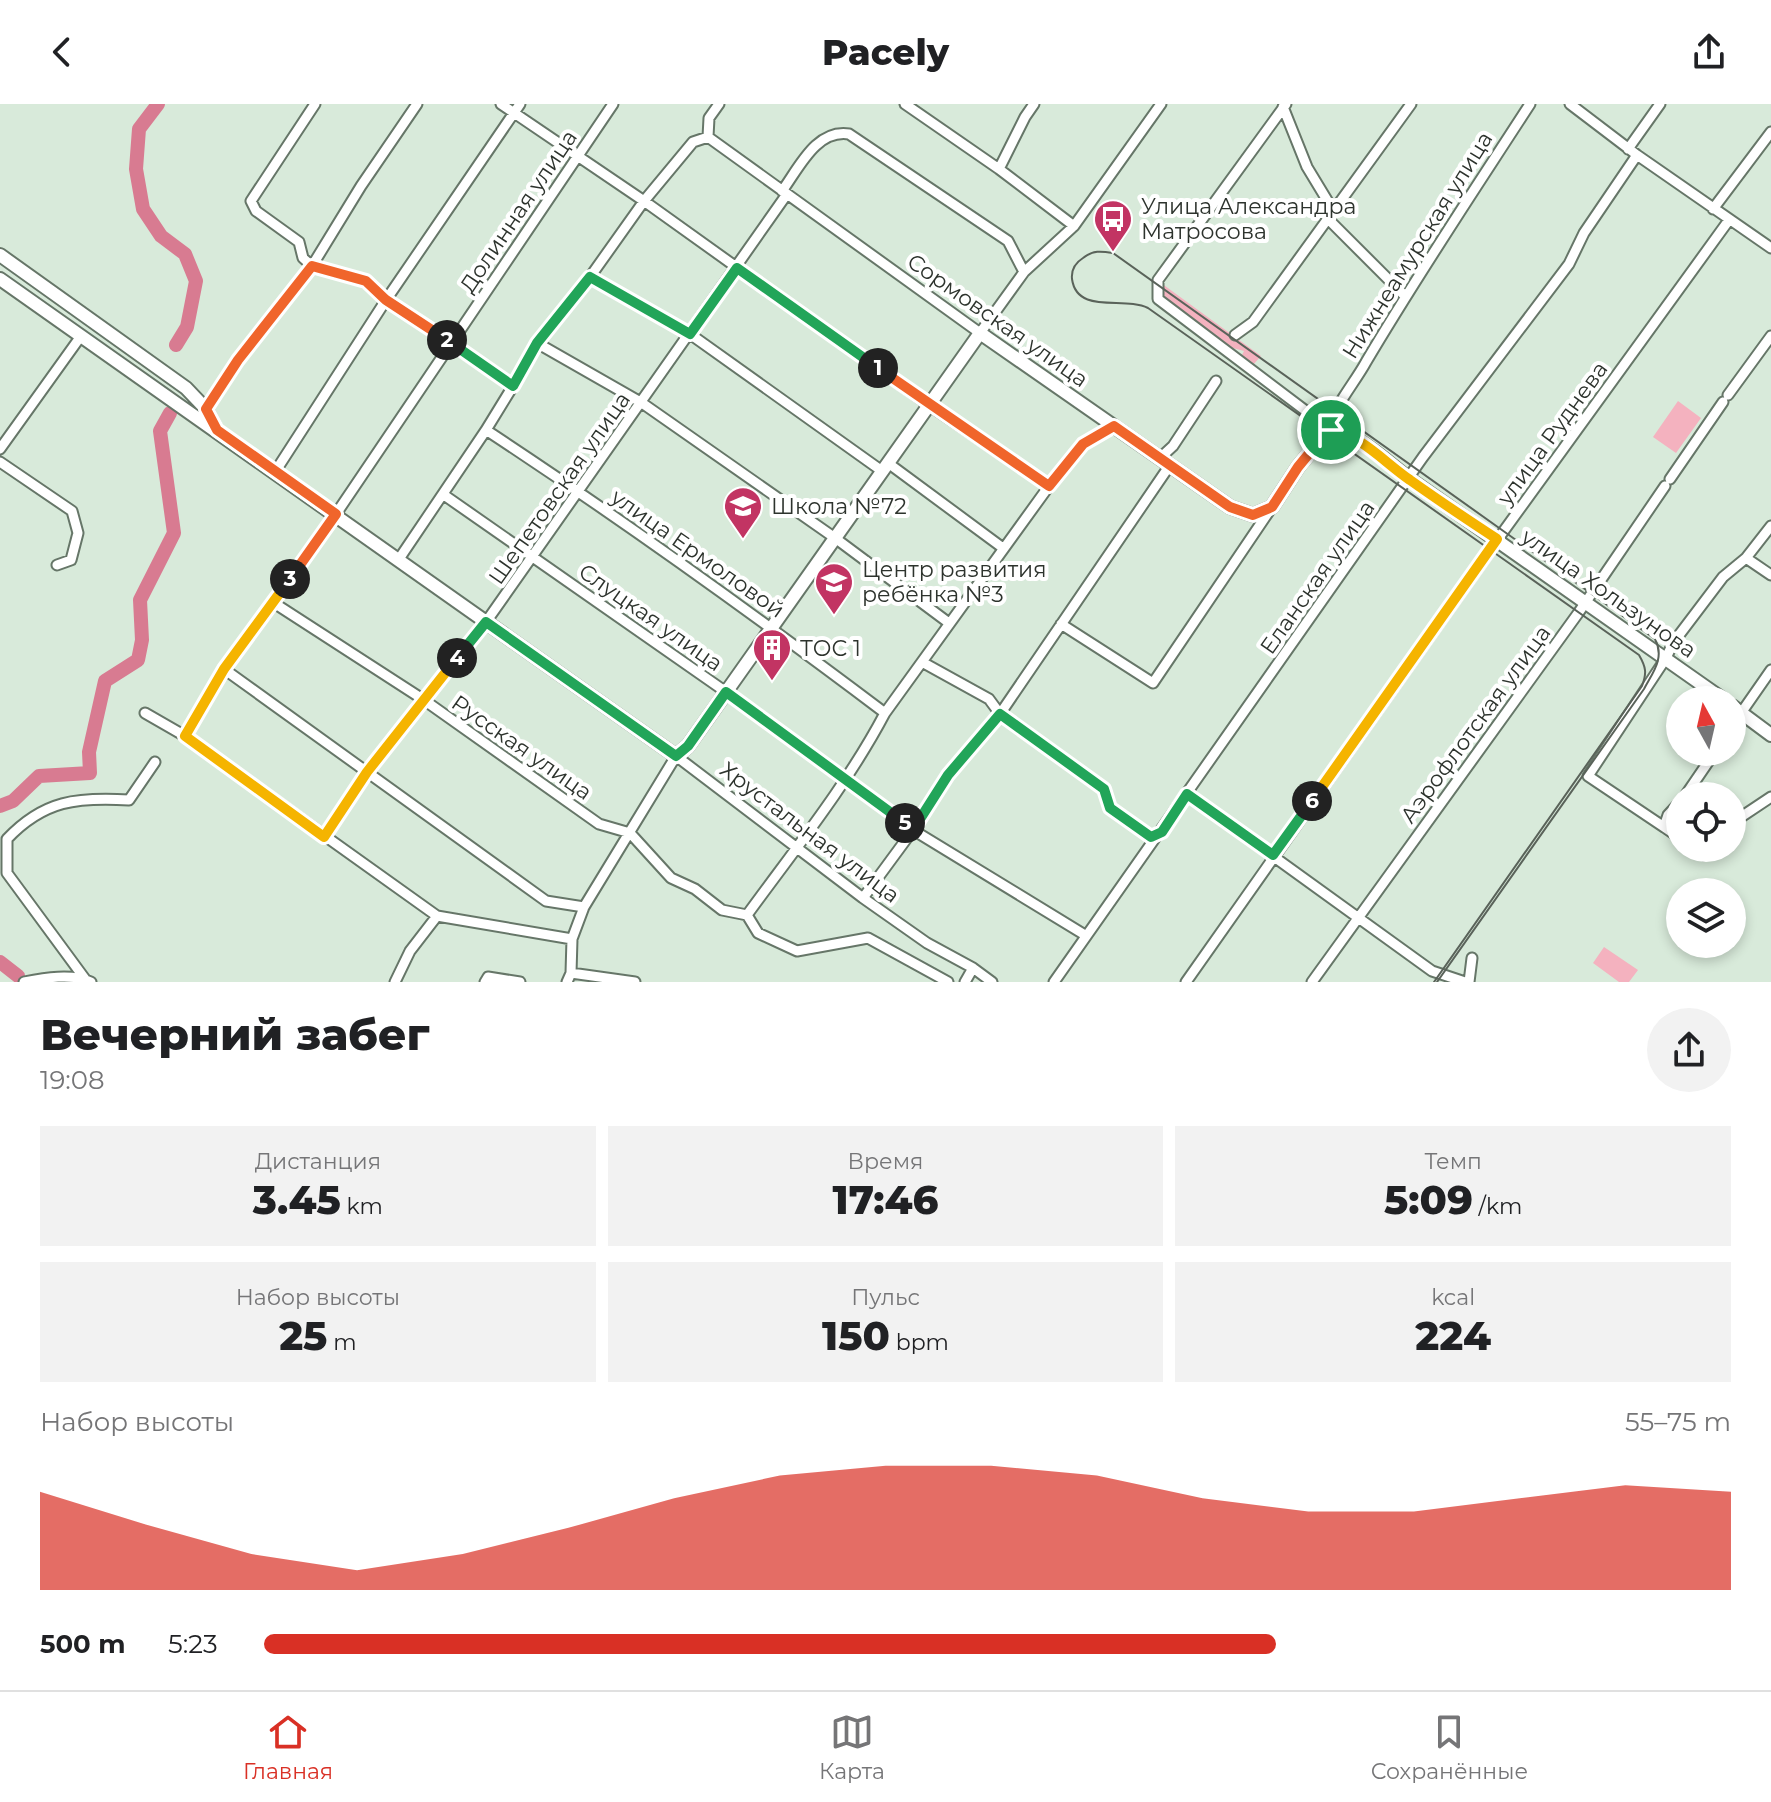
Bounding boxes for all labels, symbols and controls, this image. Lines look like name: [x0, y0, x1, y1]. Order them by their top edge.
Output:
icon: back: [40, 30, 84, 74]
text: Pacely: [822, 30, 949, 74]
icon: share: [1687, 30, 1731, 74]
street label: Долинная улица: [454, 125, 583, 298]
street label: Нижнеамурская улица: [1336, 127, 1498, 364]
place label: Улица Александра Матросова: [1141, 193, 1356, 245]
bus stop icon: Улица Александра Матросова: [1092, 198, 1134, 253]
street label: Сормовская улица: [902, 248, 1093, 393]
pin: 2: [427, 320, 467, 360]
text: 2: [441, 326, 453, 353]
pin: 1: [858, 348, 898, 388]
text: 1: [874, 354, 882, 381]
street label: улица Руднева: [1491, 356, 1613, 511]
street label: Шепетовская улица: [483, 387, 636, 590]
pin: [1297, 396, 1365, 464]
icon: arrive: [1309, 408, 1353, 452]
street label: улица Ермоловой: [605, 483, 790, 623]
school or university icon: Школа №72: [722, 485, 764, 540]
place label: Школа №72: [771, 493, 907, 520]
street label: Еланская улица: [1254, 495, 1381, 659]
street label: улица Хользунова: [1515, 522, 1701, 664]
place label: Центр развития ребёнка №3: [862, 556, 1047, 608]
street label: Слуцкая улица: [574, 558, 728, 677]
pin: 3: [270, 559, 310, 599]
school or university icon: Центр развития ребёнка №3: [813, 561, 855, 616]
text: 3: [283, 565, 297, 592]
street label: Аэрофлотская улица: [1394, 620, 1556, 829]
building icon: ТОС 1: [751, 627, 793, 682]
place label: ТОС 1: [800, 635, 861, 662]
pin: 4: [437, 638, 477, 678]
text: 4: [449, 644, 465, 671]
north arrow: [1666, 686, 1746, 766]
map controls: [1666, 686, 1746, 958]
street label: Русская улица: [446, 689, 597, 806]
street label: Хрустальная улица: [715, 756, 905, 909]
pin: 6: [1292, 781, 1332, 821]
button: locate: [1666, 782, 1746, 862]
text: 6: [1305, 787, 1319, 814]
pin: 5: [885, 803, 925, 843]
text: 5: [898, 809, 912, 836]
button: layers: [1666, 878, 1746, 958]
text: Вечерний забег: [40, 1007, 430, 1061]
button: share: [1647, 1008, 1731, 1092]
text: 19:08: [40, 1064, 105, 1096]
text: Дистанция: [255, 1148, 381, 1175]
text: Время: [848, 1148, 923, 1175]
text: Темп: [1424, 1148, 1482, 1175]
text: 3.45: [253, 1175, 341, 1224]
text: 17:46: [833, 1175, 938, 1224]
text: 5:09: [1384, 1175, 1473, 1224]
text: km: [341, 1193, 383, 1220]
text: /km: [1473, 1193, 1522, 1220]
text: Набор высоты: [236, 1284, 400, 1311]
text: Пульс: [851, 1284, 920, 1311]
text: kcal: [1431, 1284, 1475, 1311]
text: 25: [279, 1311, 327, 1360]
text: 150: [822, 1311, 890, 1360]
text: 224: [1415, 1311, 1491, 1360]
text: m: [327, 1329, 357, 1356]
text: bpm: [890, 1329, 949, 1356]
text: Набор высоты: [40, 1406, 234, 1438]
text: 55–75 m: [1625, 1406, 1731, 1438]
text: 500 m: [40, 1628, 125, 1660]
text: 5:23: [168, 1628, 218, 1660]
tab: Главная: [243, 1710, 333, 1785]
tab: Карта: [819, 1710, 885, 1785]
tab: Сохранённые: [1371, 1710, 1528, 1785]

